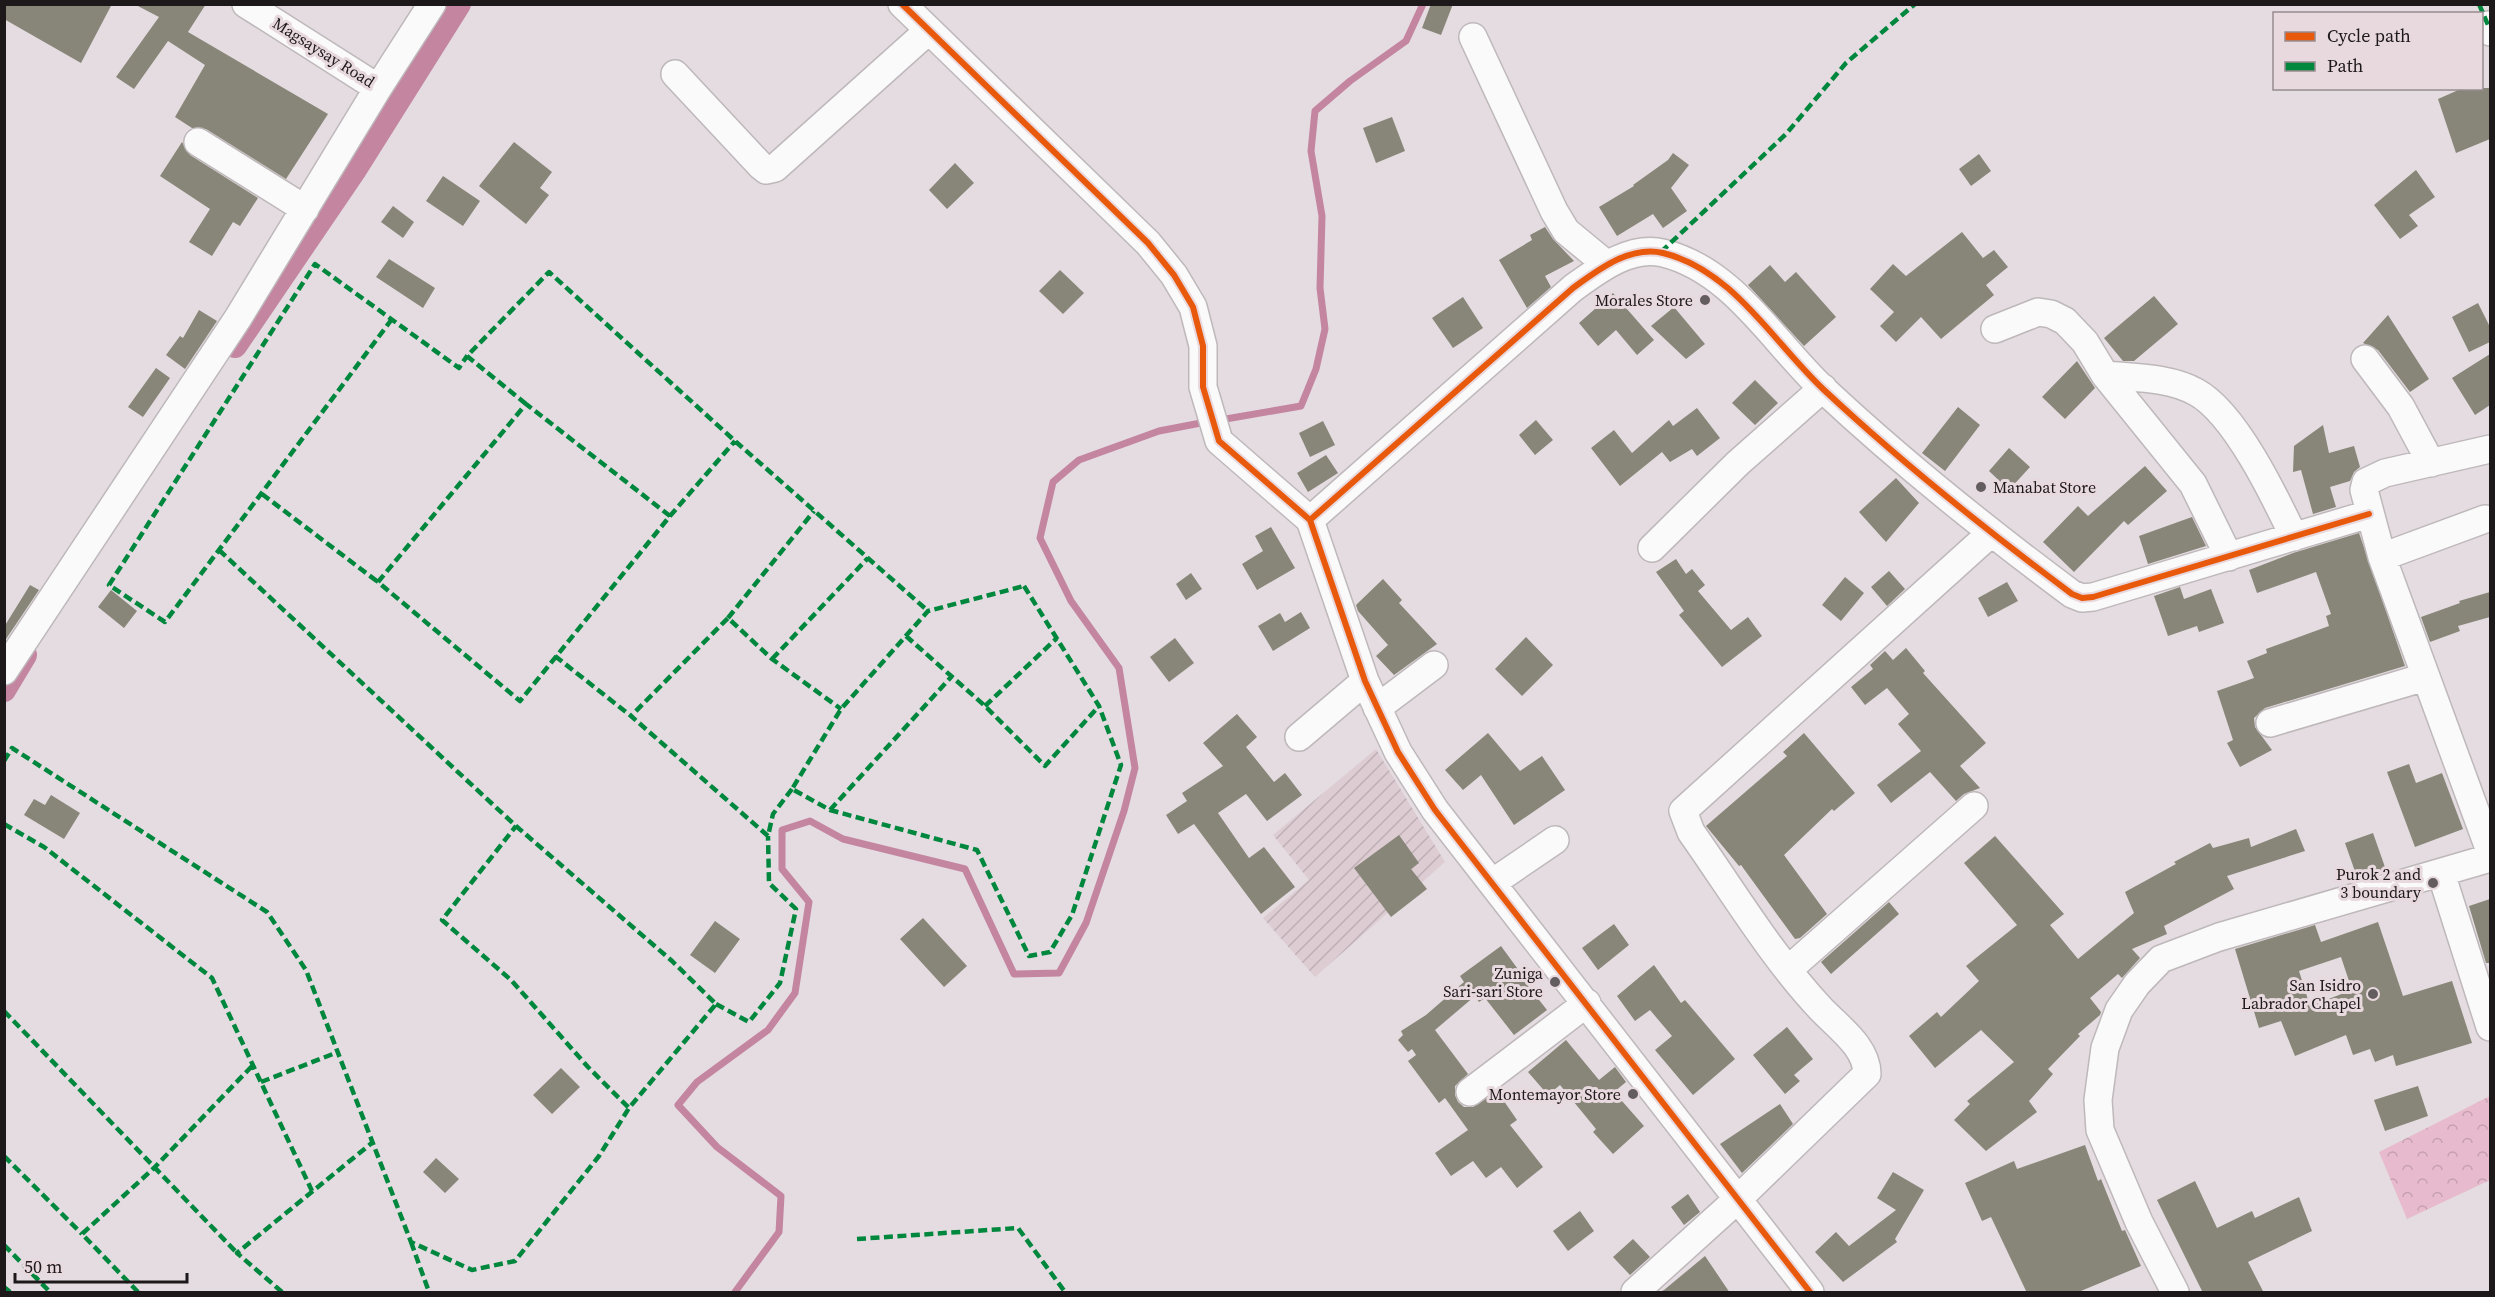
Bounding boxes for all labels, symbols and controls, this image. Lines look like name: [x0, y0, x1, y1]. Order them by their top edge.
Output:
street label: Magsaysay Road: [269, 12, 379, 92]
legend: [2273, 12, 2483, 90]
text: Cycle path: [2327, 23, 2411, 48]
text: Path: [2327, 53, 2364, 78]
place label: Morales Store: [1595, 289, 1693, 311]
marker: Morales Store: [1698, 293, 1712, 307]
place label: Manabat Store: [1993, 476, 2096, 498]
marker: Manabat Store: [1974, 480, 1988, 494]
place label: Purok 2 and 3 boundary: [2336, 863, 2422, 903]
marker: Purok 2 and 3 boundary: [2426, 876, 2440, 890]
place label: Zuniga Sari-sari Store: [1443, 962, 1544, 1002]
place label: San Isidro Labrador Chapel: [2241, 974, 2361, 1014]
marker: Zuniga Sari-sari Store: [1548, 975, 1562, 989]
marker: San Isidro Labrador Chapel: [2366, 987, 2380, 1001]
place label: Montemayor Store: [1489, 1083, 1621, 1105]
marker: Montemayor Store: [1626, 1087, 1640, 1101]
scale bar: [15, 1246, 188, 1284]
text: 50 m: [24, 1254, 62, 1279]

